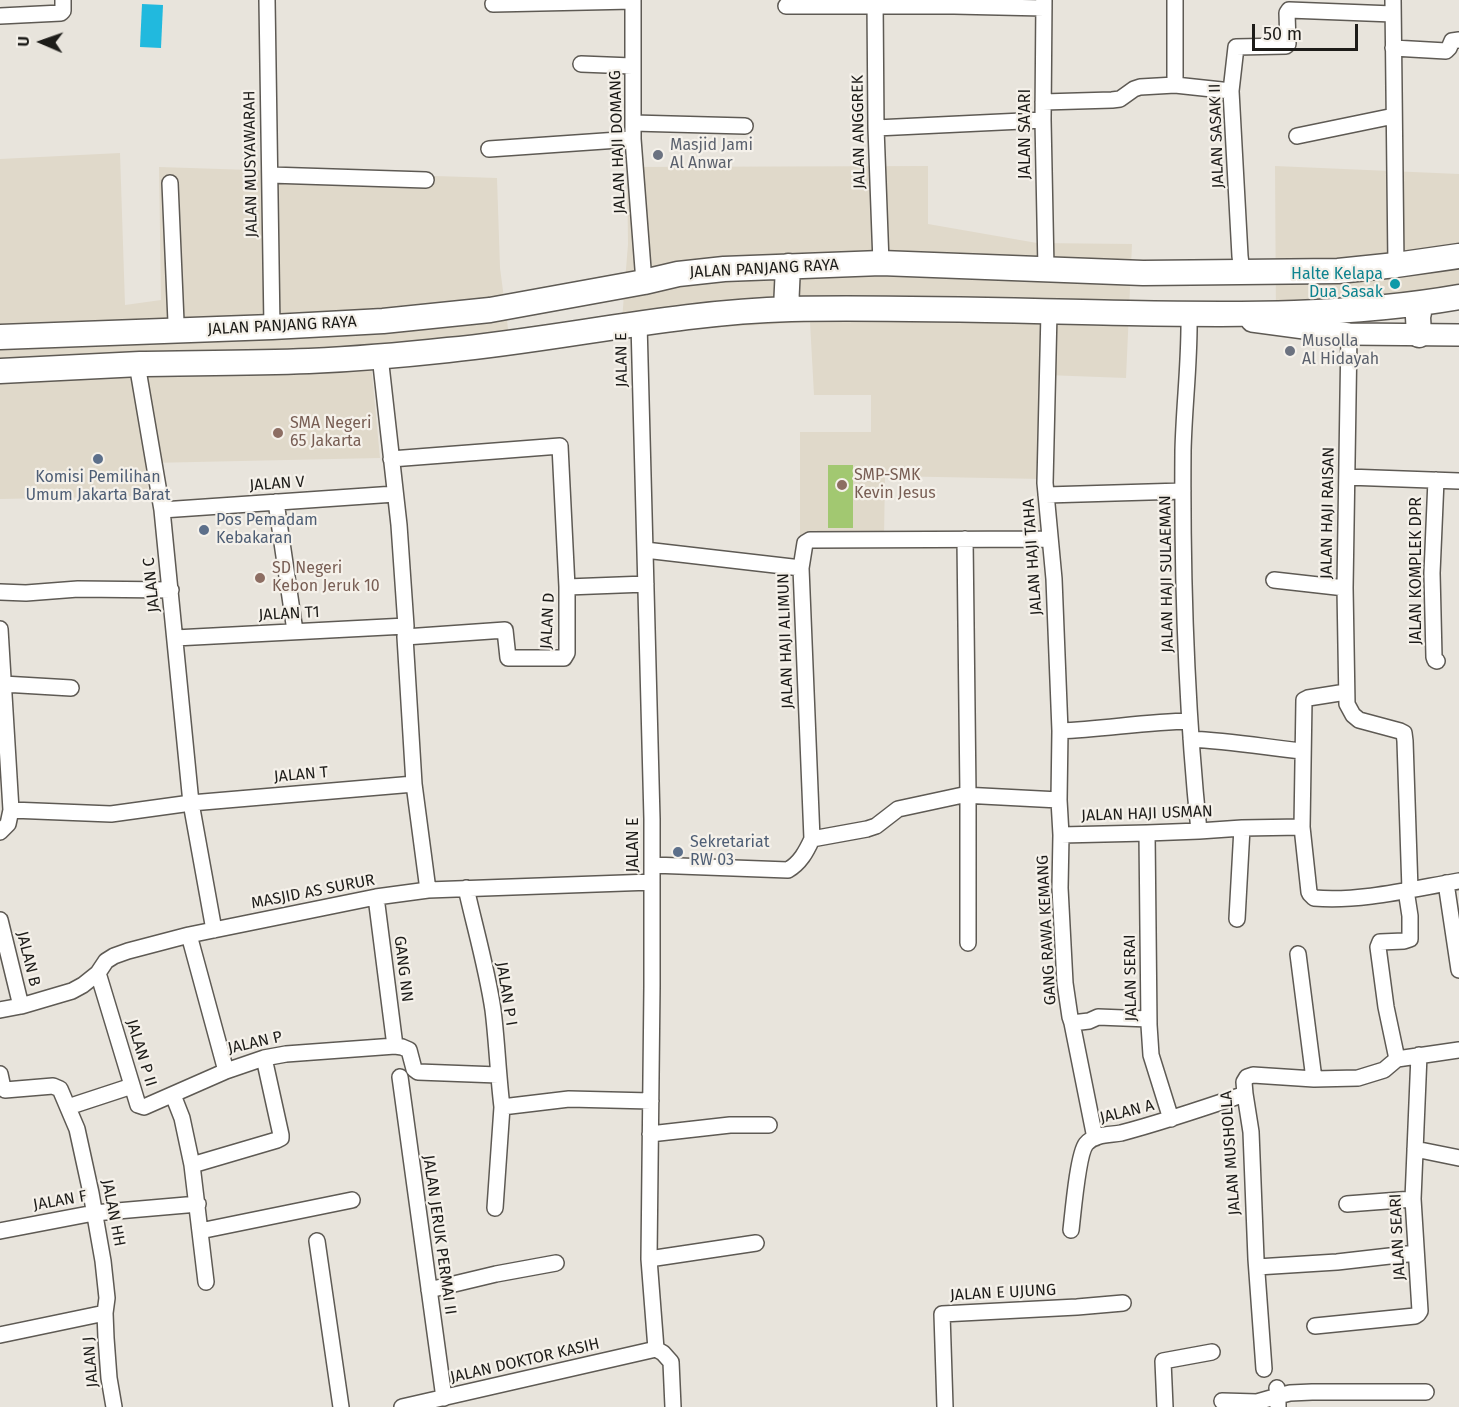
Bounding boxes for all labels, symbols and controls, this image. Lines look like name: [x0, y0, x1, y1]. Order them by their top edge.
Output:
north arrow: [12, 12, 72, 72]
scale bar: [1255, 12, 1362, 50]
text: 50 m: [1263, 23, 1302, 45]
text: U: [14, 36, 33, 47]
street label: JALAN HAJI DOMANG: [606, 70, 630, 214]
street label: JALAN ANGGREK: [848, 75, 870, 189]
street label: JALAN SASAK II: [1206, 83, 1228, 189]
street label: JALAN SA'ARI: [1016, 89, 1036, 179]
street label: JALAN MUSYAWARAH: [240, 90, 262, 238]
place label: Masjid Jami Al Anwar: [670, 136, 753, 174]
marker: Masjid Jami Al Anwar: [651, 148, 665, 162]
street label: JALAN PANJANG RAYA: [689, 256, 839, 282]
place label: Halte Kelapa Dua Sasak: [1291, 265, 1383, 303]
marker: Halte Kelapa Dua Sasak: [1388, 277, 1402, 291]
street label: JALAN PANJANG RAYA: [207, 313, 357, 339]
street label: JALAN E: [612, 332, 632, 388]
place label: Musolla Al Hidayah: [1302, 332, 1379, 370]
marker: Musolla Al Hidayah: [1283, 344, 1297, 358]
place label: SMA Negeri 65 Jakarta: [290, 414, 372, 452]
marker: SMA Negeri 65 Jakarta: [271, 426, 285, 440]
street label: JALAN HAJI RAISAN: [1317, 447, 1339, 579]
marker: Komisi Pemilihan Umum Jakarta Barat: [91, 452, 105, 466]
place label: SMP-SMK Kevin Jesus: [854, 466, 936, 504]
place label: Komisi Pemilihan Umum Jakarta Barat: [25, 468, 171, 506]
street label: JALAN V: [249, 472, 305, 496]
marker: SMP-SMK Kevin Jesus: [835, 478, 849, 492]
street label: JALAN HAJI SULAEMAN: [1156, 495, 1178, 653]
street label: JALAN KOMPLEK DPR: [1407, 497, 1427, 645]
street label: JALAN HAJI TAHA: [1019, 498, 1047, 616]
place label: Pos Pemadam Kebakaran: [216, 511, 318, 549]
marker: Pos Pemadam Kebakaran: [197, 523, 211, 537]
street label: JALAN C: [140, 556, 164, 614]
place label: SD Negeri Kebon Jeruk 10: [272, 559, 380, 597]
marker: SD Negeri Kebon Jeruk 10: [253, 571, 267, 585]
street label: JALAN HAJI ALIMUN: [774, 573, 798, 709]
street label: JALAN D: [537, 592, 559, 650]
street label: JALAN T1: [258, 603, 320, 625]
street label: JALAN T: [273, 763, 329, 787]
street label: JALAN HAJI USMAN: [1081, 802, 1213, 826]
street label: JALAN E: [624, 818, 644, 872]
place label: Sekretariat RW 03: [690, 833, 770, 871]
marker: Sekretariat RW 03: [671, 845, 685, 859]
street label: GANG RAWA KEMANG: [1033, 854, 1061, 1006]
street label: MASJID AS SURUR: [249, 871, 377, 913]
street label: JALAN B: [12, 929, 44, 989]
street label: JALAN SERAI: [1121, 934, 1141, 1022]
street label: GANG NN: [389, 935, 417, 1003]
street label: JALAN P I: [491, 961, 521, 1027]
street label: JALAN P II: [122, 1017, 160, 1089]
street label: JALAN P: [226, 1027, 284, 1059]
street label: JALAN MUSHOLLA: [1217, 1090, 1245, 1216]
street label: JALAN A: [1098, 1096, 1156, 1128]
street label: JALAN JERUK PERMAI II: [418, 1154, 460, 1316]
street label: JALAN HH: [97, 1178, 129, 1248]
street label: JALAN F: [32, 1187, 88, 1215]
street label: JALAN SEARI: [1386, 1193, 1410, 1281]
street label: JALAN E UJUNG: [949, 1281, 1057, 1305]
street label: JALAN DOKTOR KASIH: [448, 1334, 602, 1388]
street label: JALAN J: [79, 1336, 103, 1388]

